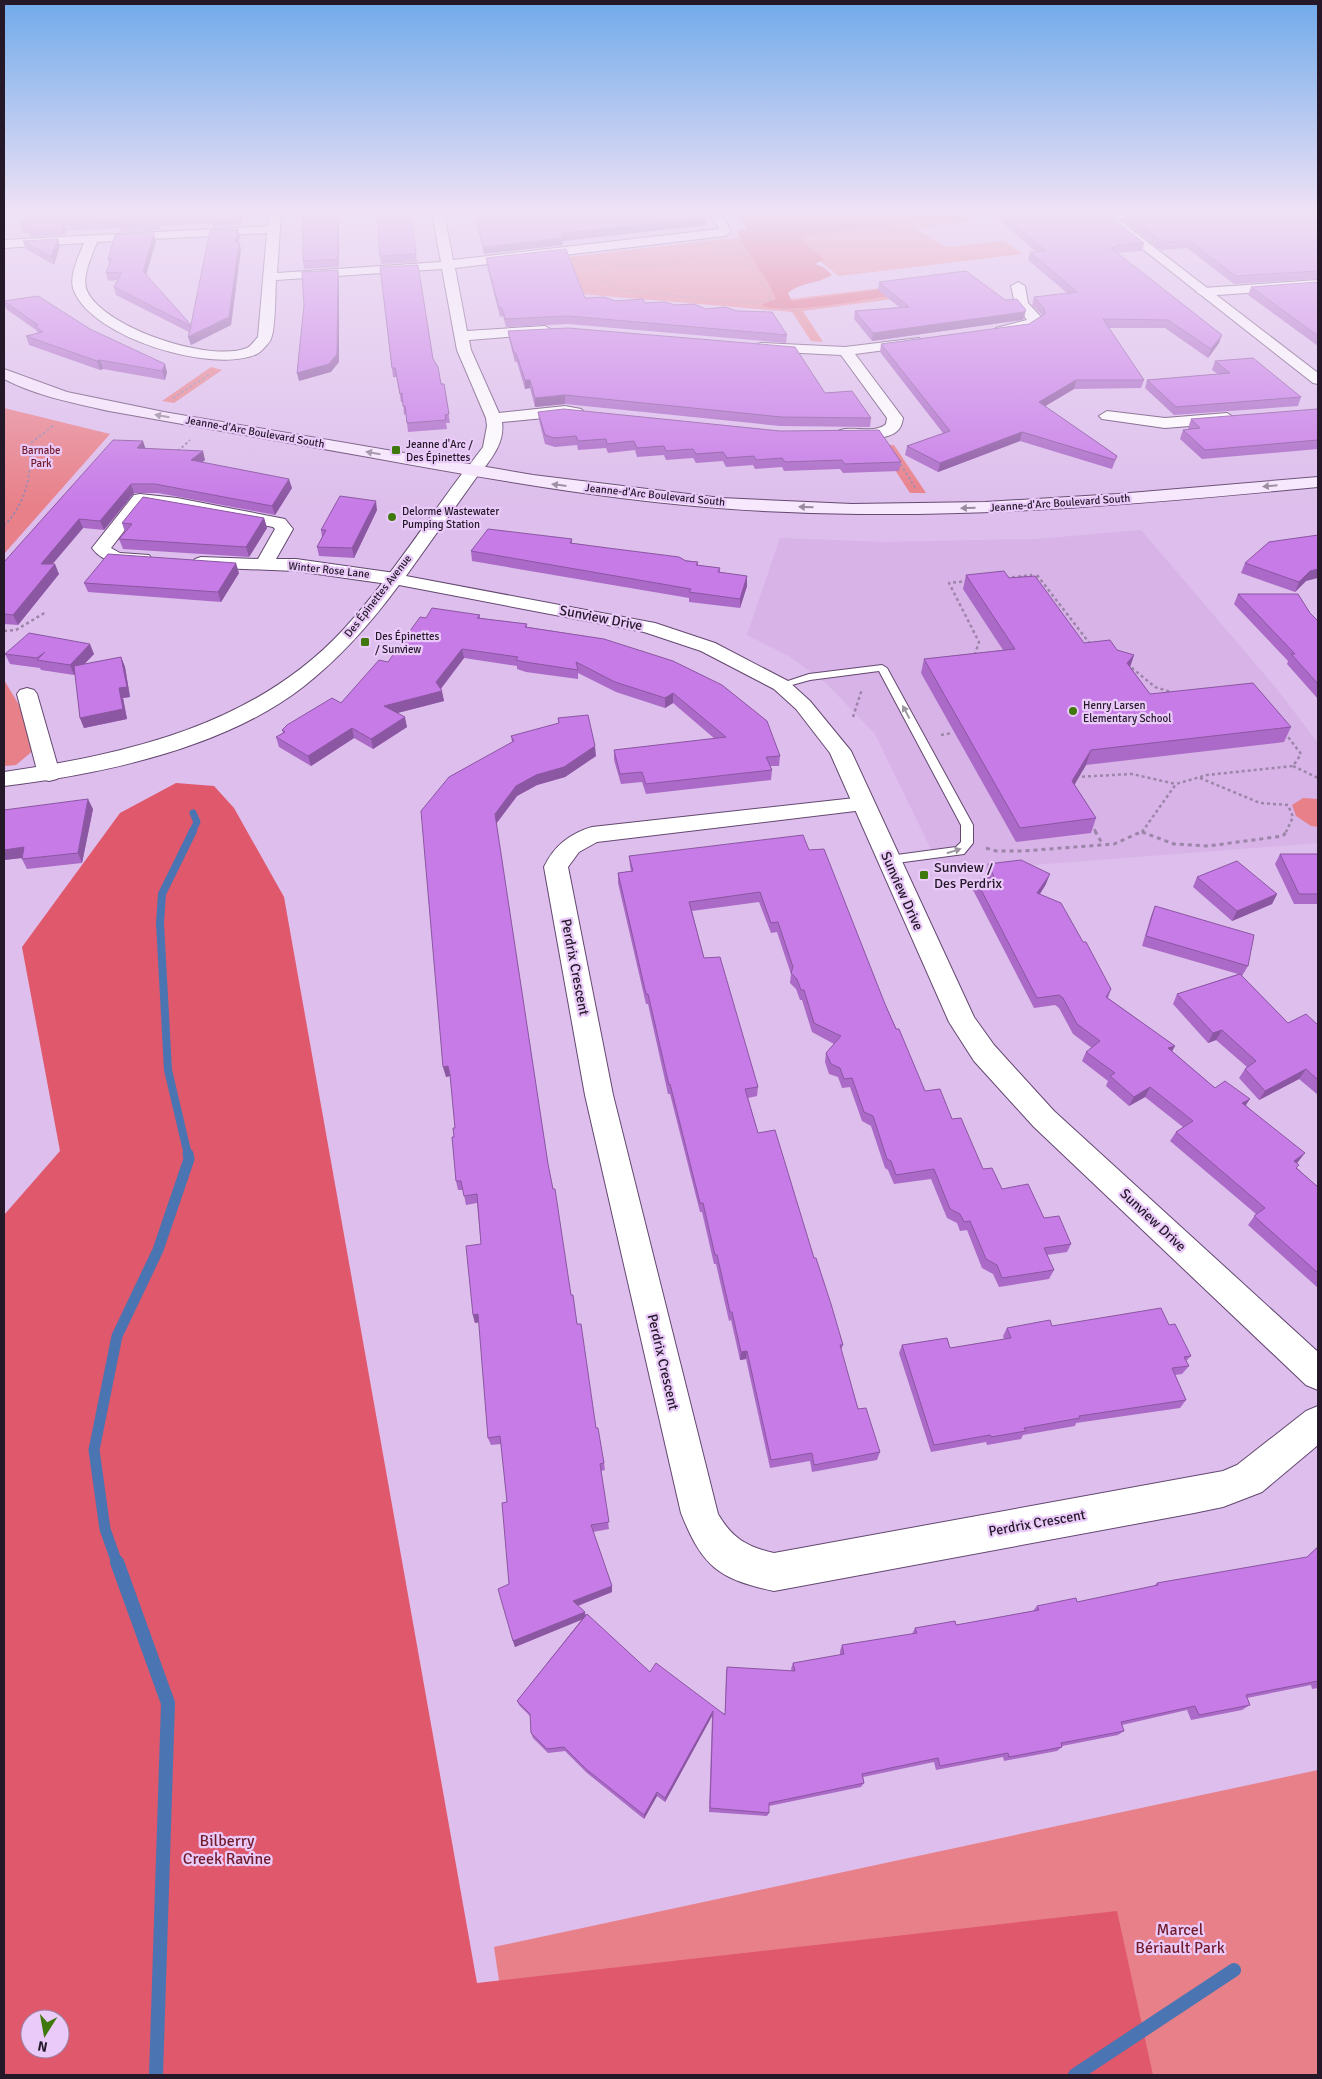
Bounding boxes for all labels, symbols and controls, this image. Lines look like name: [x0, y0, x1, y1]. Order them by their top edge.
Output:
one-way arrow: [153, 411, 169, 419]
street label: Jeanne-d'Arc Boulevard South: [184, 413, 326, 451]
place label: Jeanne d'Arc / Des Épinettes: [406, 438, 473, 464]
park label: Barnabe Park: [21, 444, 61, 470]
marker: Jeanne d'Arc / Des Épinettes: [390, 444, 402, 456]
one-way arrow: [365, 449, 381, 457]
one-way arrow: [551, 481, 567, 489]
street label: Jeanne-d'Arc Boulevard South: [584, 481, 726, 509]
one-way arrow: [1261, 483, 1277, 491]
street label: Jeanne-d'Arc Boulevard South: [989, 492, 1131, 514]
one-way arrow: [797, 503, 813, 511]
place label: Delorme Wastewater Pumping Station: [402, 505, 499, 531]
one-way arrow: [960, 505, 976, 513]
marker: Delorme Wastewater Pumping Station: [386, 511, 398, 523]
street label: Des Épinettes Avenue: [341, 552, 414, 640]
street label: Winter Rose Lane: [288, 559, 370, 581]
street label: Sunview Drive: [558, 602, 644, 634]
place label: Des Épinettes / Sunview: [375, 629, 440, 656]
marker: Des Épinettes / Sunview: [359, 636, 371, 648]
place label: Henry Larsen Elementary School: [1083, 699, 1171, 725]
one-way arrow: [902, 704, 910, 719]
marker: Henry Larsen Elementary School: [1067, 705, 1079, 717]
one-way arrow: [947, 846, 962, 854]
street label: Sunview Drive: [877, 849, 927, 933]
place label: Sunview / Des Perdrix: [934, 859, 1002, 892]
marker: Sunview / Des Perdrix: [918, 869, 930, 881]
street label: Perdrix Crescent: [557, 917, 593, 1017]
street label: Sunview Drive: [1116, 1185, 1190, 1255]
street label: Perdrix Crescent: [644, 1312, 682, 1412]
street label: Perdrix Crescent: [987, 1506, 1087, 1540]
park label: Bilberry Creek Ravine: [183, 1831, 271, 1869]
park label: Marcel Bériault Park: [1135, 1920, 1225, 1958]
north arrow: [20, 2009, 70, 2059]
text: N: [36, 2037, 49, 2056]

